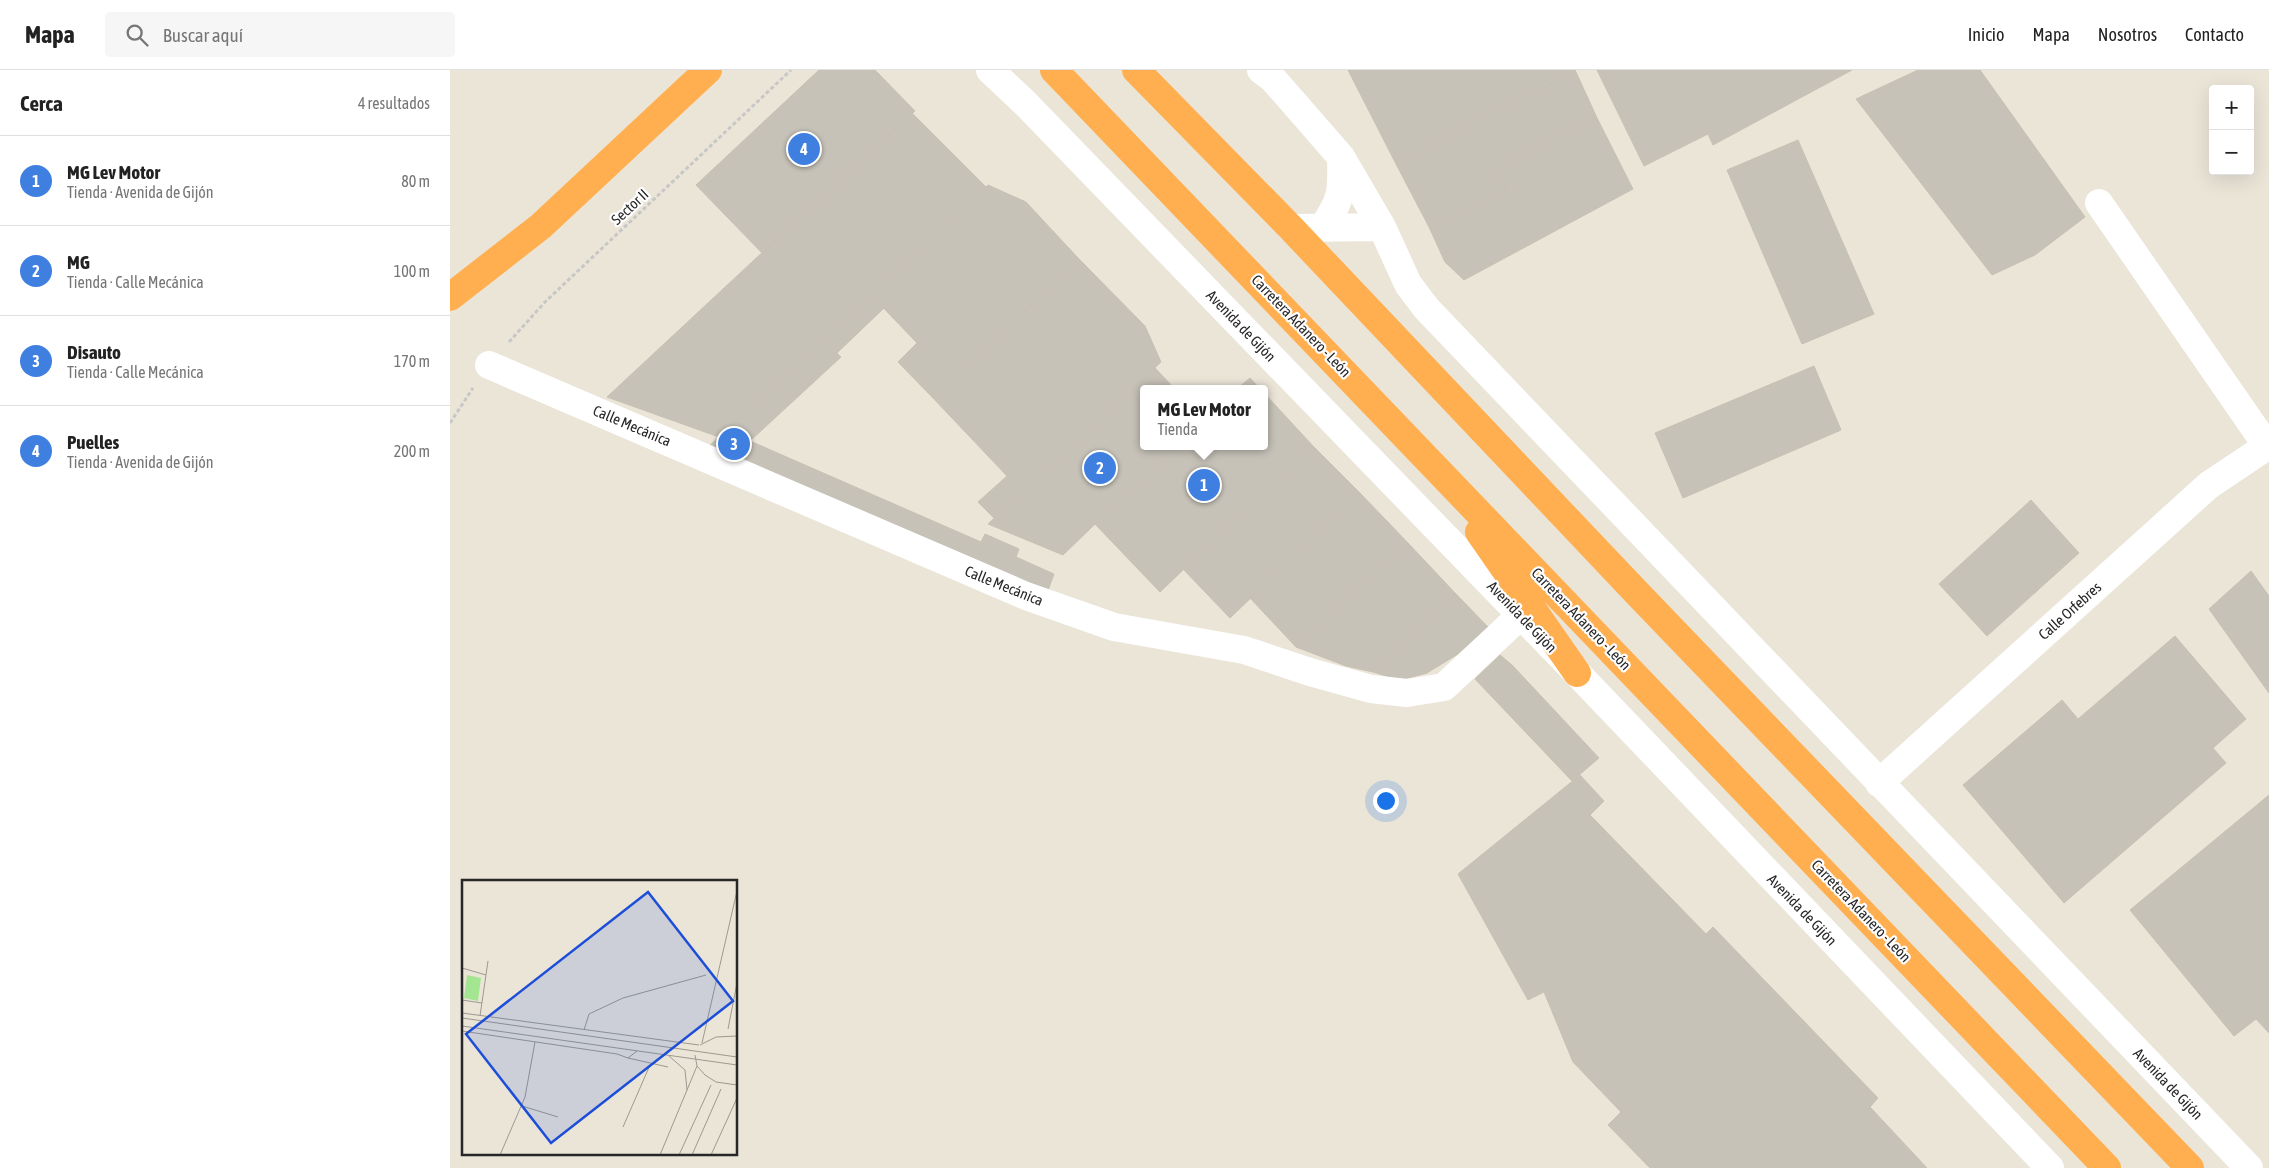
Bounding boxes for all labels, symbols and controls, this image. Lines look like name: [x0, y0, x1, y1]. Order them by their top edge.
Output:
search box: [105, 12, 455, 57]
text: Mapa: [25, 21, 75, 48]
icon: search: [123, 21, 151, 49]
text: Buscar aquí: [163, 24, 243, 46]
text: Inicio: [1968, 24, 2004, 45]
text: Mapa: [2032, 24, 2070, 45]
text: Nosotros: [2098, 24, 2157, 45]
text: Contacto: [2185, 24, 2244, 45]
map controls: [2209, 85, 2254, 175]
button: +: [2209, 85, 2254, 130]
text: Cerca: [20, 91, 63, 115]
text: 4 resultados: [358, 94, 430, 112]
pin: 4: [788, 130, 820, 168]
button: −: [2209, 130, 2254, 175]
text: MG Lev Motor: [67, 161, 160, 183]
text: 1: [32, 172, 40, 190]
text: 80 m: [401, 172, 430, 190]
text: Tienda · Avenida de Gijón: [67, 183, 214, 201]
street label: Sector II: [608, 185, 652, 228]
text: MG: [67, 251, 90, 273]
text: 2: [32, 262, 40, 280]
text: 100 m: [394, 262, 430, 280]
street label: Carretera Adanero - León: [1248, 271, 1354, 380]
text: Tienda · Calle Mecánica: [67, 273, 204, 291]
street label: Avenida de Gijón: [1203, 287, 1280, 365]
text: Disauto: [67, 341, 121, 363]
text: 3: [32, 352, 40, 370]
text: 170 m: [394, 352, 430, 370]
text: Tienda · Calle Mecánica: [67, 363, 204, 381]
popup: [1140, 385, 1268, 450]
text: MG Lev Motor: [1157, 398, 1251, 420]
street label: Calle Mecánica: [591, 402, 674, 450]
text: Tienda: [1157, 420, 1198, 438]
pin: 3: [718, 425, 750, 463]
text: Puelles: [67, 431, 119, 453]
text: 4: [32, 442, 40, 460]
text: 200 m: [394, 442, 430, 460]
pin: 2: [1084, 449, 1116, 487]
text: Tienda · Avenida de Gijón: [67, 453, 214, 471]
pin: 1: [1188, 466, 1220, 504]
street label: Calle Mecánica: [963, 562, 1046, 609]
street label: Carretera Adanero - León: [1528, 564, 1634, 673]
street label: Avenida de Gijón: [1484, 578, 1561, 656]
street label: Calle Orfebres: [2035, 578, 2104, 643]
your location: [1373, 788, 1399, 814]
street label: Carretera Adanero - León: [1808, 856, 1914, 965]
street label: Avenida de Gijón: [1764, 871, 1841, 949]
inset map: [462, 880, 738, 1156]
street label: Avenida de Gijón: [2130, 1045, 2207, 1123]

